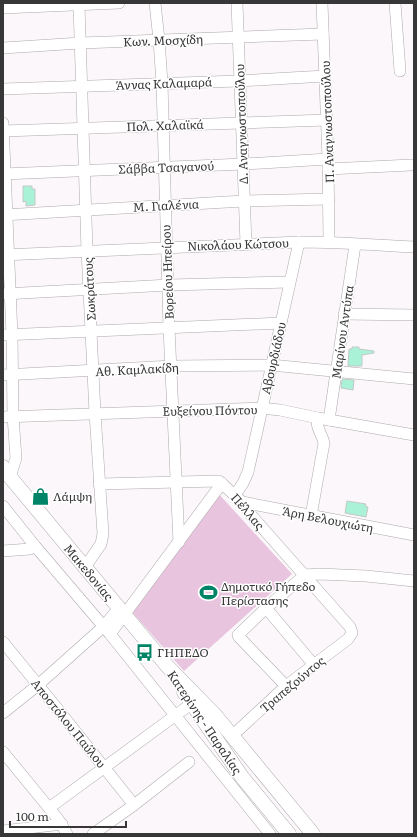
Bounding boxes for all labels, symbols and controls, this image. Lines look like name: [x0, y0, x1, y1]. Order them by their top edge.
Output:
street label: Κων. Μοσχίδη: [123, 30, 203, 50]
street label: Π. Αναγνωστοπούλου: [316, 60, 338, 184]
street label: Δ. Αναγνωστοπούλου: [230, 64, 252, 184]
street label: Άννας Καλαμαρά: [116, 72, 213, 94]
street label: Πολ. Χαλαϊκά: [126, 115, 205, 135]
street label: Σάββα Τσαγανού: [118, 156, 214, 178]
street label: Μ. Γιαλένια: [132, 194, 200, 216]
street label: Βορείου Ηπείρου: [156, 224, 178, 320]
street label: Νικολάου Κώτσου: [187, 233, 289, 255]
street label: Σωκράτους: [78, 257, 100, 321]
street label: Μαρίνου Αντύπα: [327, 283, 358, 380]
street label: Αβουρδιάδου: [256, 320, 290, 396]
street label: Αθ. Καμλακίδη: [95, 358, 179, 380]
street label: Ευξείνου Πόντου: [162, 400, 258, 420]
shop icon: Λάμψη: [30, 486, 50, 506]
place label: Λάμψη: [53, 487, 92, 505]
street label: Πέλλας: [227, 489, 269, 533]
street label: Άρη Βελουχιώτη: [281, 501, 375, 537]
street label: Μακεδονίας: [60, 540, 118, 604]
place label: Δημοτικό Γήπεδο Περίστασης: [221, 577, 316, 609]
sports icon: Δημοτικό Γήπεδο Περίστασης: [198, 583, 218, 603]
bus stop icon: ΓΗΠΕΔΟ: [134, 642, 154, 662]
place label: ΓΗΠΕΔΟ: [157, 643, 209, 661]
street label: Τραπεζούντος: [256, 651, 328, 717]
street label: Κατερίνης - Παραλίας: [163, 666, 247, 778]
street label: Αποστόλου Παύλου: [27, 675, 111, 771]
scale bar: [10, 803, 126, 829]
text: 100 m: [16, 807, 49, 825]

